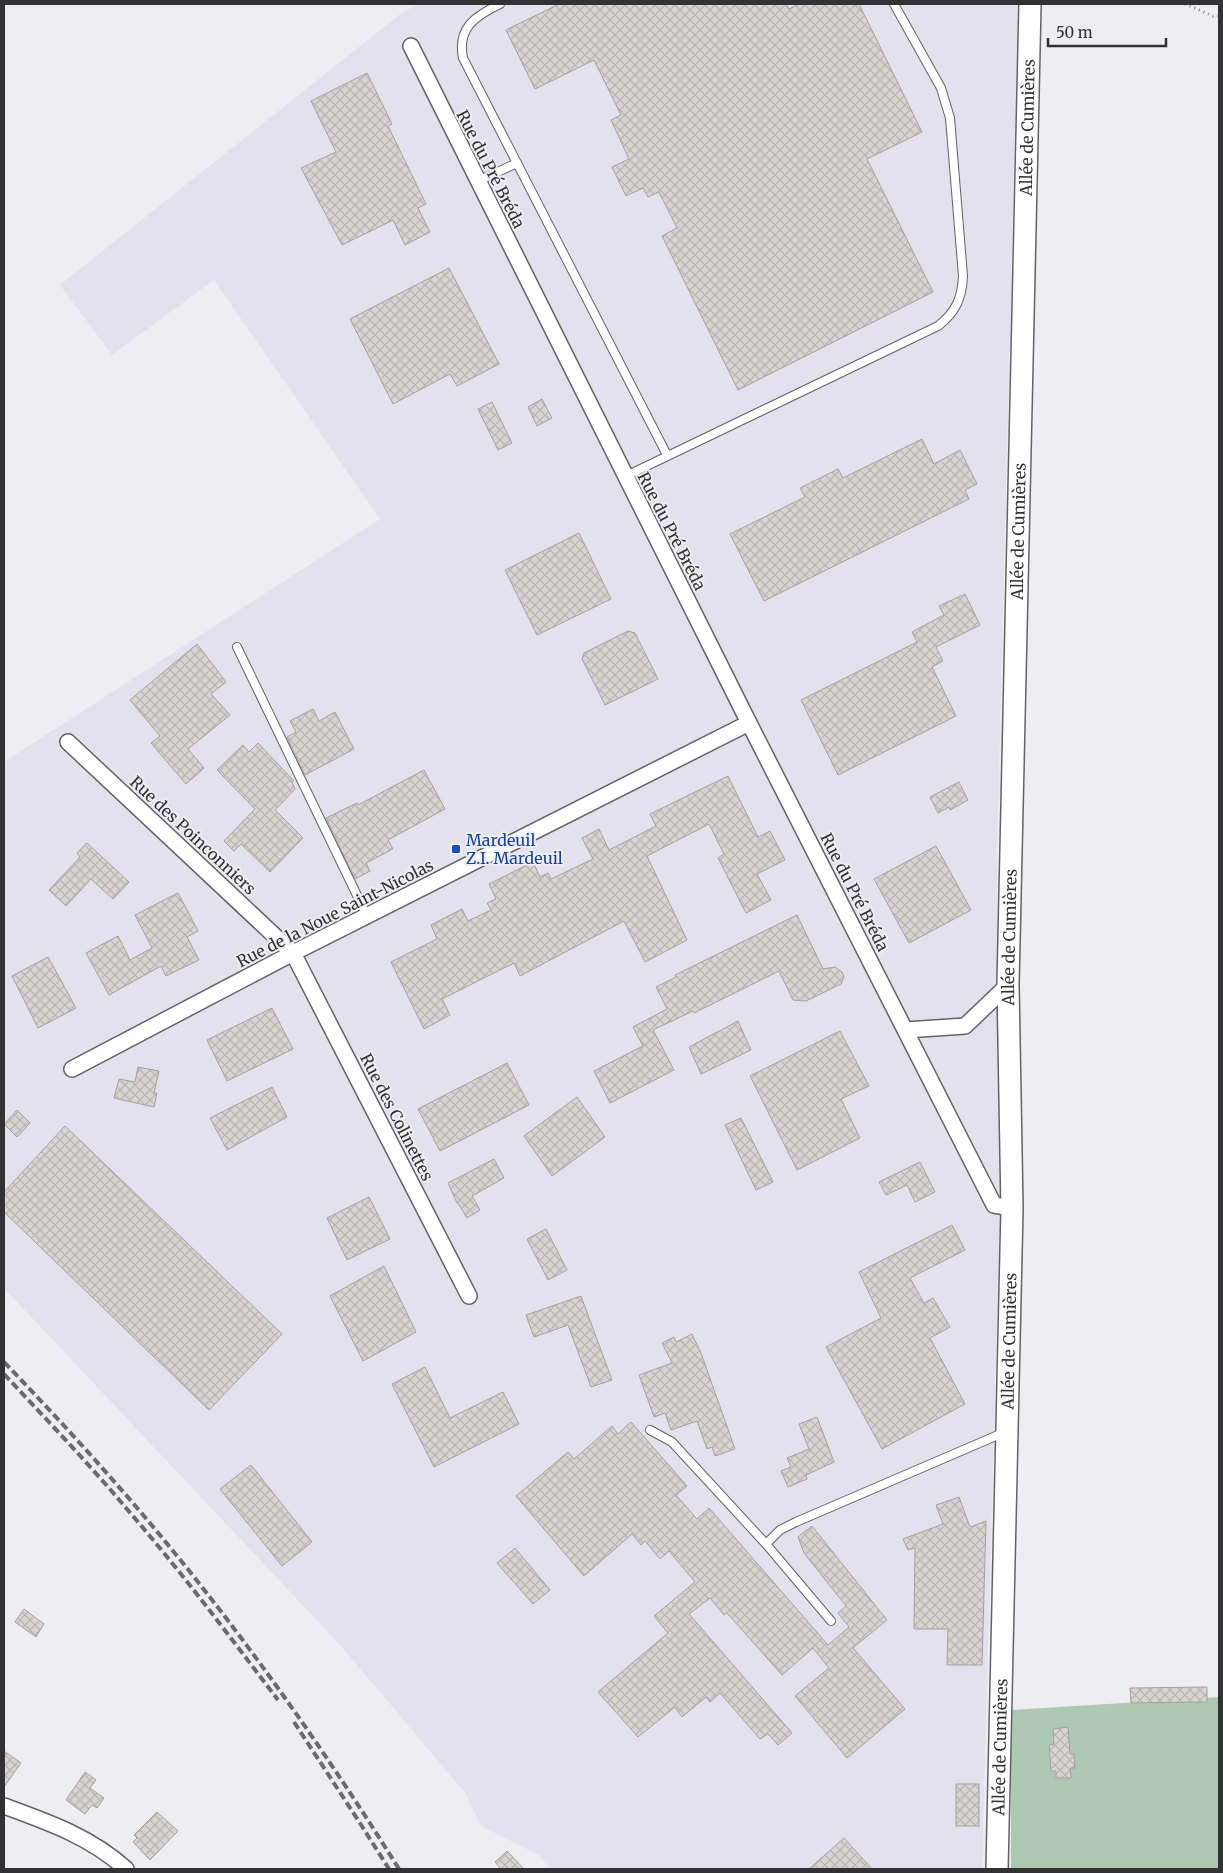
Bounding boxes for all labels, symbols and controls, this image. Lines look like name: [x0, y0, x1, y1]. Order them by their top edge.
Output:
scale bar: [1048, 15, 1166, 47]
text: 50 m: [1056, 23, 1093, 42]
street label: Allée de Cumières: [1016, 59, 1039, 197]
street label: Rue du Pré Bréda: [453, 106, 530, 232]
street label: Allée de Cumières: [1007, 462, 1030, 601]
street label: Rue du Pré Bréda: [634, 468, 711, 594]
street label: Rue des Poinconniers: [126, 772, 260, 899]
street label: Rue du Pré Bréda: [817, 829, 894, 955]
place label: Mardeuil Z.I. Mardeuil: [466, 830, 563, 868]
marker: Mardeuil Z.I. Mardeuil: [450, 843, 462, 855]
street label: Rue de la Noue Saint-Nicolas: [233, 855, 437, 971]
street label: Allée de Cumières: [998, 868, 1021, 1007]
street label: Rue des Colinettes: [356, 1050, 438, 1184]
street label: Allée de Cumières: [997, 1272, 1021, 1411]
street label: Allée de Cumières: [988, 1678, 1011, 1817]

